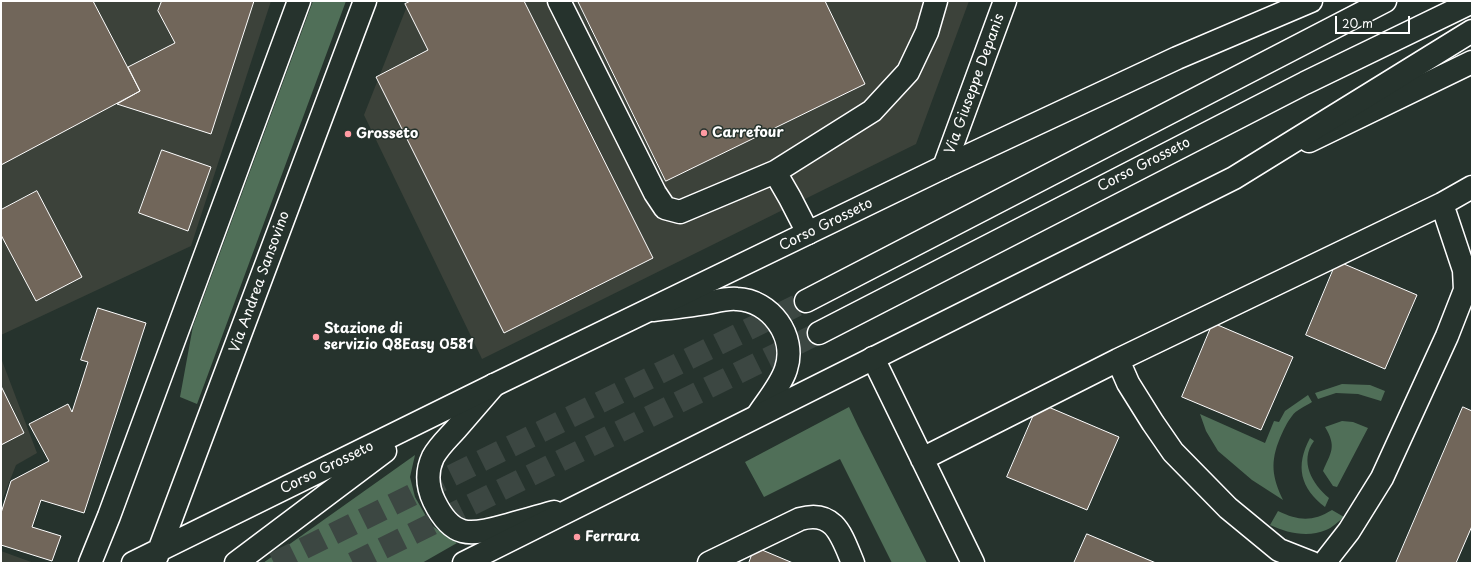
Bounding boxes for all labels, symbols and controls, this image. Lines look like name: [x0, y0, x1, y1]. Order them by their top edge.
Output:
scale bar: [1337, 8, 1412, 34]
street label: Via Giuseppe Depanis: [942, 12, 1008, 156]
text: 20 m: [1342, 14, 1373, 32]
place label: Carrefour: [712, 125, 784, 141]
place label: Grosseto: [356, 126, 418, 142]
marker: Carrefour: [699, 128, 709, 138]
marker: Grosseto: [343, 129, 353, 139]
street label: Corso Grosseto: [1095, 134, 1193, 196]
street label: Corso Grosseto: [777, 195, 875, 255]
street label: Via Andrea Sansovino: [227, 209, 293, 355]
place label: Stazione di servizio Q8Easy 0581: [324, 321, 474, 354]
marker: Stazione di servizio Q8Easy 0581: [311, 332, 321, 342]
street label: Corso Grosseto: [278, 438, 376, 498]
place label: Ferrara: [585, 529, 640, 545]
marker: Ferrara: [572, 532, 582, 542]

